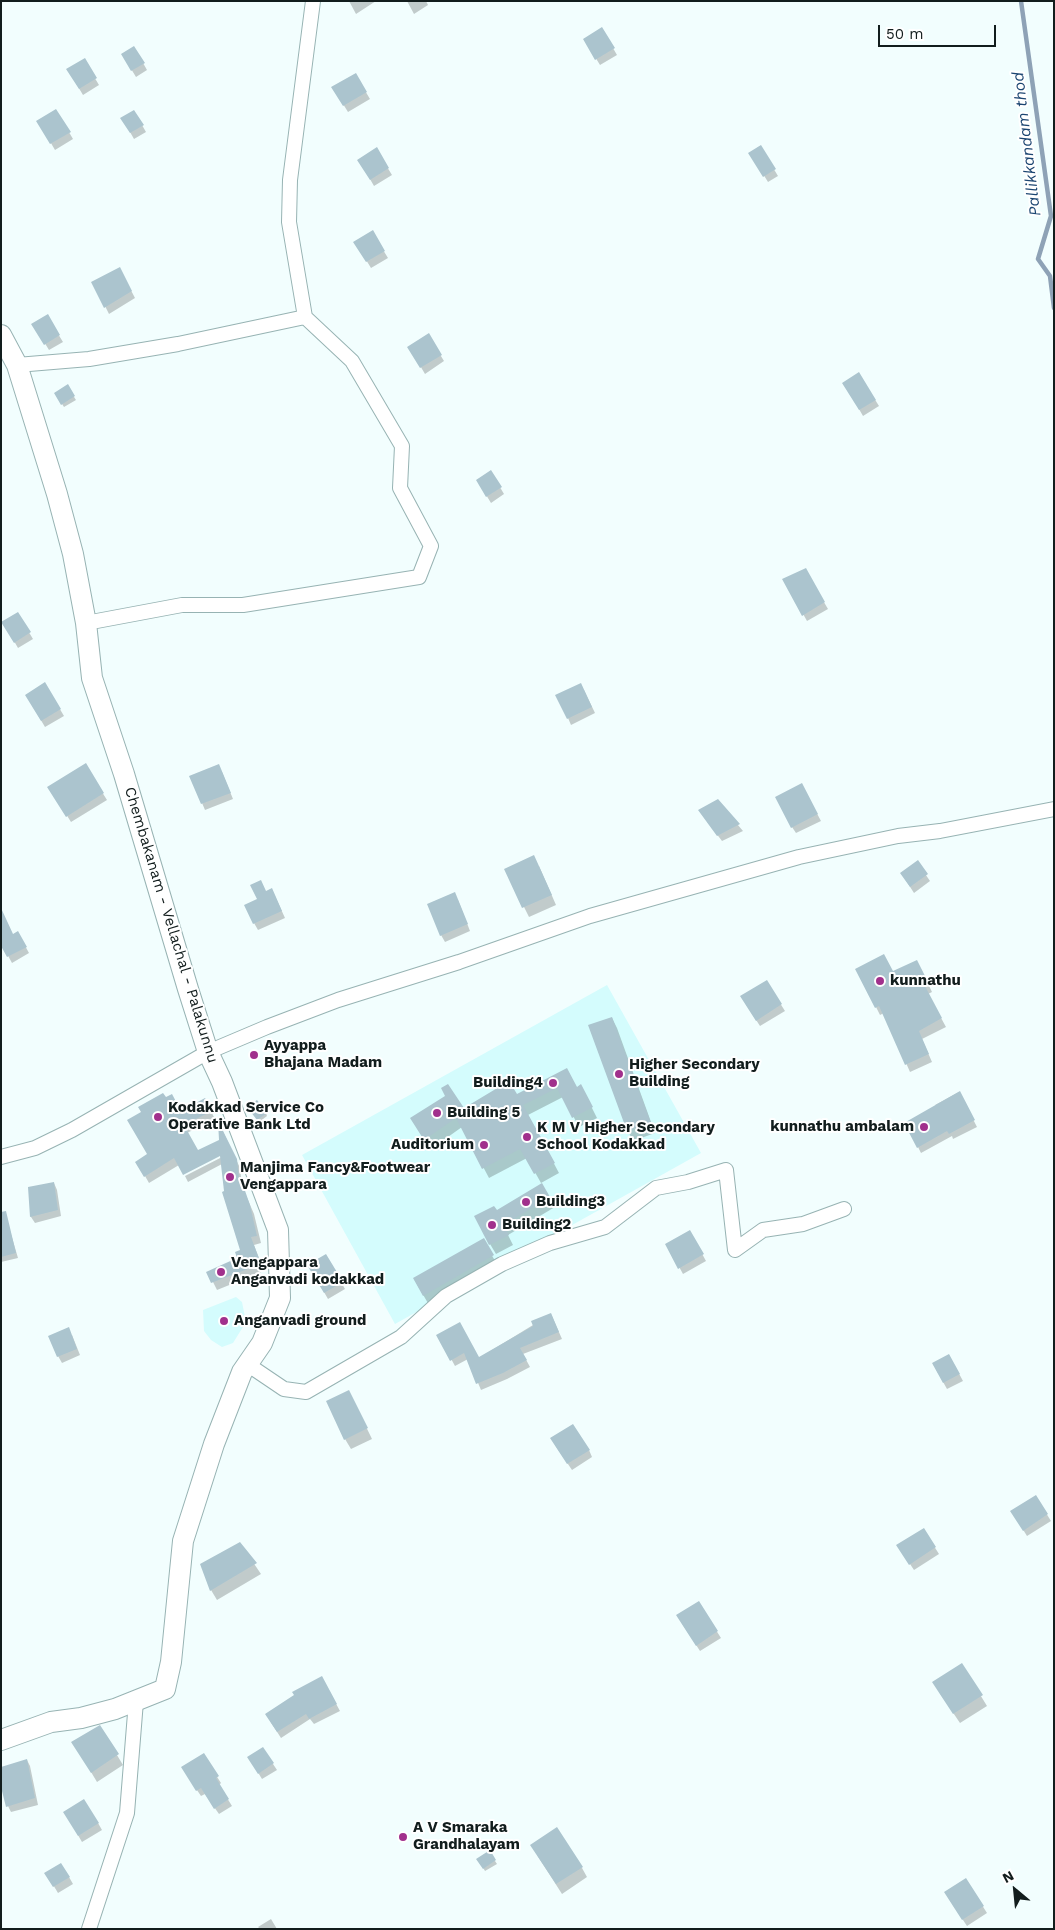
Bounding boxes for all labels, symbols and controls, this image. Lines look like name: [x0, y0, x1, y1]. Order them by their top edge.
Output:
scale bar: [880, 15, 998, 47]
text: 50 m: [886, 25, 923, 43]
water label: Pallikkandam thod: [1009, 71, 1045, 217]
street label: Chembakanam - Vellachal - Palakunnu: [120, 785, 222, 1065]
place label: kunnathu: [890, 972, 961, 990]
marker: kunnathu: [874, 975, 886, 987]
place label: Ayyappa Bhajana Madam: [264, 1037, 382, 1072]
marker: Ayyappa Bhajana Madam: [248, 1049, 260, 1061]
place label: Higher Secondary Building: [629, 1056, 760, 1091]
marker: Higher Secondary Building: [613, 1068, 625, 1080]
place label: Building4: [473, 1074, 543, 1092]
marker: Building4: [547, 1077, 559, 1089]
place label: Kodakkad Service Co Operative Bank Ltd: [168, 1099, 324, 1134]
place label: Building 5: [447, 1104, 520, 1122]
marker: Building 5: [431, 1107, 443, 1119]
marker: Kodakkad Service Co Operative Bank Ltd: [152, 1111, 164, 1123]
place label: kunnathu ambalam: [770, 1118, 914, 1136]
place label: K M V Higher Secondary School Kodakkad: [537, 1119, 715, 1154]
marker: kunnathu ambalam: [918, 1121, 930, 1133]
marker: K M V Higher Secondary School Kodakkad: [521, 1131, 533, 1143]
place label: Auditorium: [391, 1136, 474, 1154]
marker: Auditorium: [478, 1139, 490, 1151]
place label: Manjima Fancy&Footwear Vengappara: [240, 1159, 430, 1194]
marker: Manjima Fancy&Footwear Vengappara: [224, 1171, 236, 1183]
place label: Building3: [536, 1193, 605, 1211]
marker: Building3: [520, 1196, 532, 1208]
place label: Building2: [502, 1216, 571, 1234]
marker: Building2: [486, 1219, 498, 1231]
place label: Vengappara Anganvadi kodakkad: [231, 1254, 384, 1289]
marker: Vengappara Anganvadi kodakkad: [215, 1266, 227, 1278]
place label: Anganvadi ground: [234, 1312, 366, 1330]
marker: Anganvadi ground: [218, 1315, 230, 1327]
place label: A V Smaraka Grandhalayam: [413, 1819, 520, 1854]
marker: A V Smaraka Grandhalayam: [397, 1831, 409, 1843]
north arrow: [990, 1865, 1040, 1915]
text: N: [1000, 1867, 1016, 1886]

